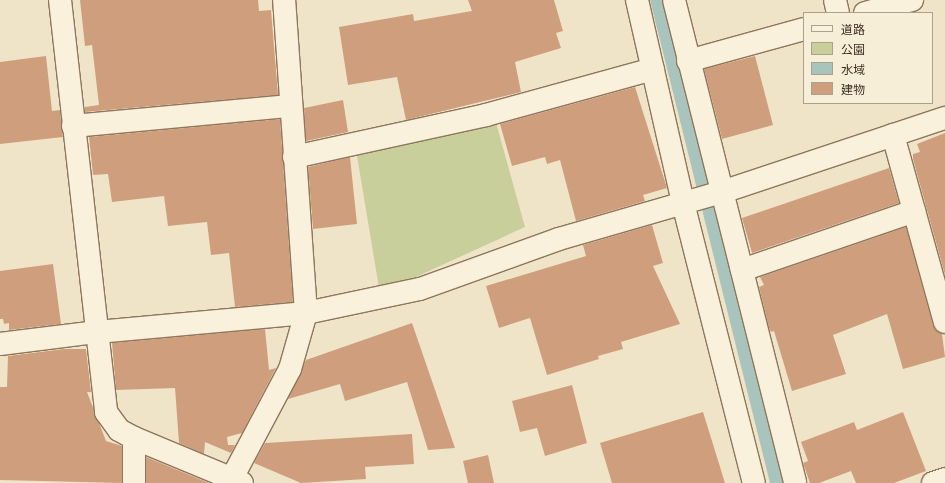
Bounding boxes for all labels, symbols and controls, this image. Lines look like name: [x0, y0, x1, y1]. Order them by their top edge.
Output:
legend: [803, 12, 933, 104]
text: 道路: [841, 22, 865, 37]
text: 公園: [841, 42, 865, 57]
text: 水域: [841, 62, 865, 77]
text: 建物: [841, 82, 865, 97]

